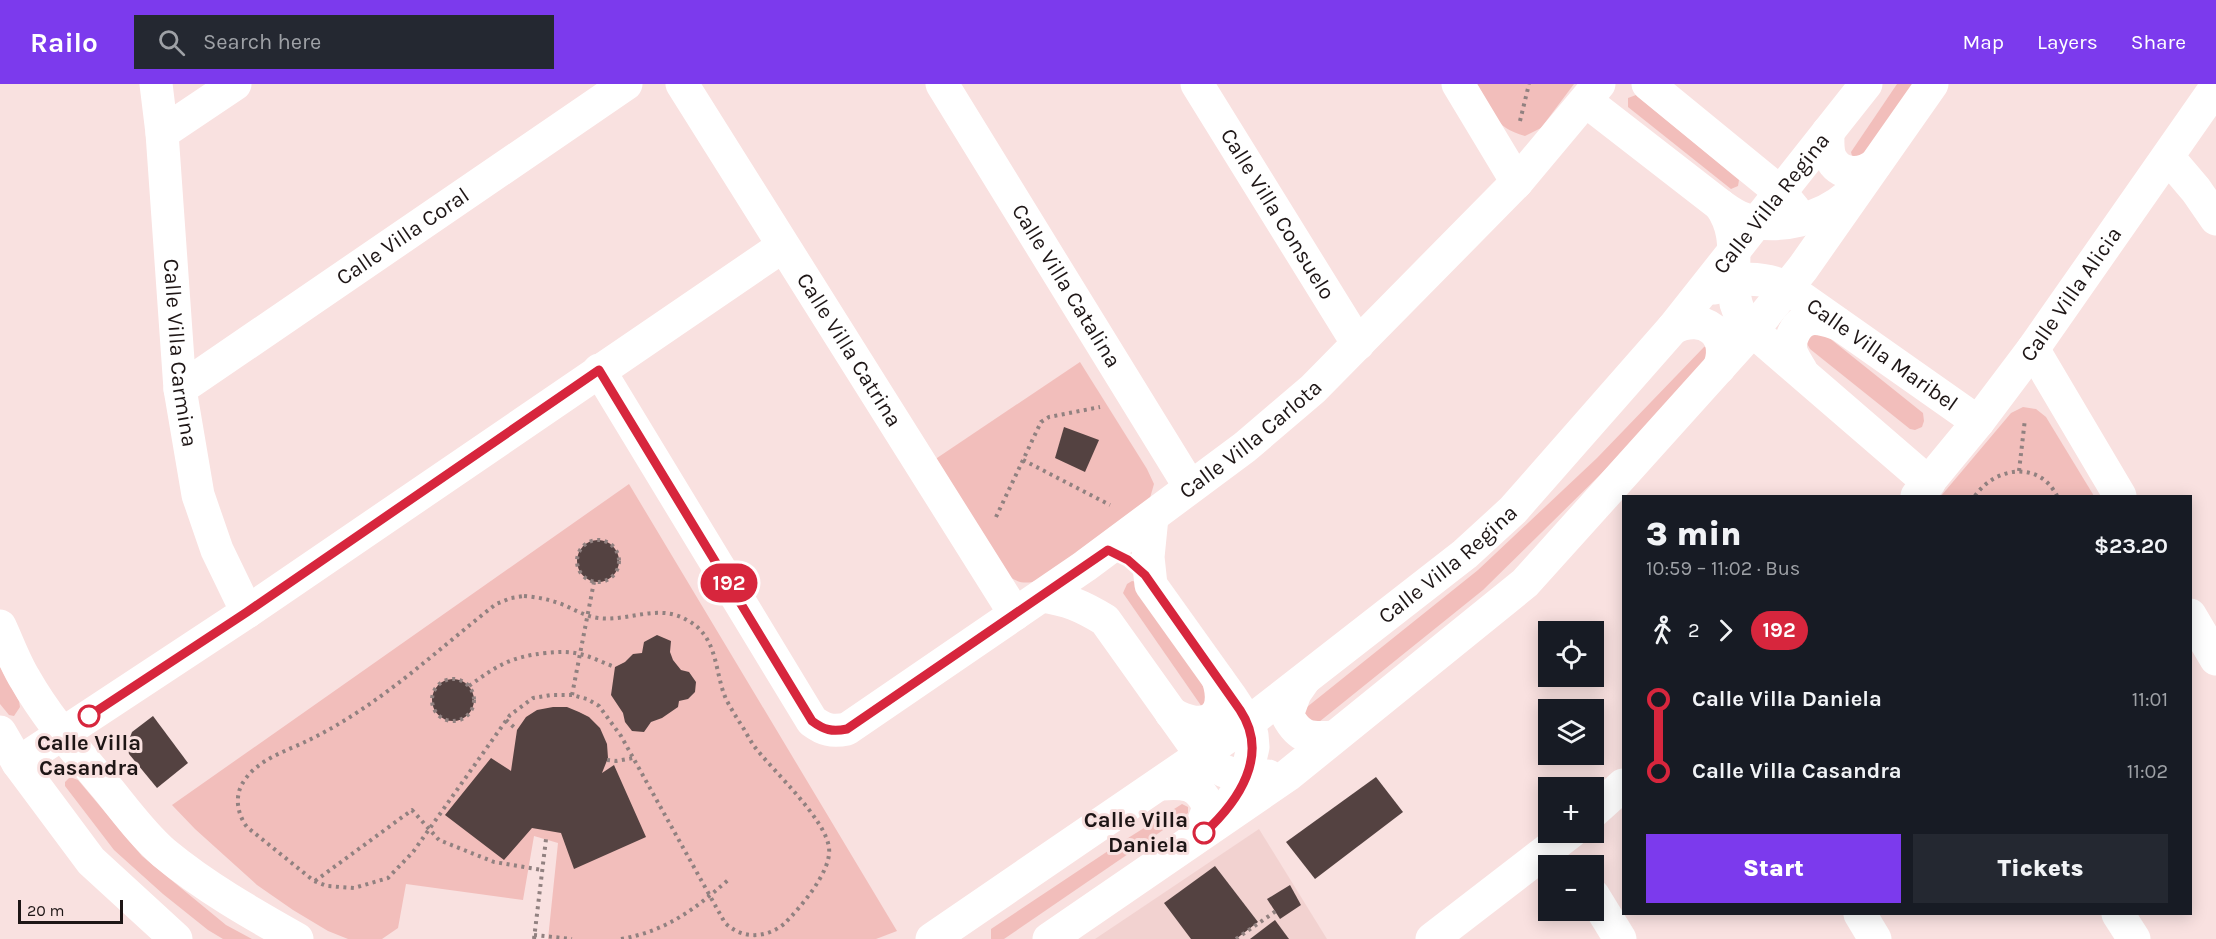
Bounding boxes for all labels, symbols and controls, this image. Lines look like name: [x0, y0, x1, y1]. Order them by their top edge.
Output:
search box: [134, 15, 554, 69]
text: Railo: [30, 26, 98, 59]
icon: search: [155, 26, 188, 59]
text: Search here: [203, 29, 321, 55]
text: Map: [1962, 30, 2004, 54]
text: Layers: [2037, 30, 2098, 54]
text: Share: [2131, 30, 2186, 54]
street label: Calle Villa Consuelo: [1215, 124, 1340, 304]
street label: Calle Villa Regina: [1708, 128, 1835, 279]
street label: Calle Villa Coral: [332, 182, 474, 291]
street label: Calle Villa Catalina: [1006, 199, 1126, 372]
street label: Calle Villa Alicia: [2015, 222, 2127, 367]
street label: Calle Villa Carmina: [158, 258, 203, 449]
street label: Calle Villa Catrina: [791, 268, 907, 432]
street label: Calle Villa Maribel: [1802, 293, 1963, 417]
street label: Calle Villa Carlota: [1174, 374, 1328, 504]
street label: Calle Villa Regina: [1373, 500, 1523, 629]
text: 3 min: [1646, 515, 1741, 553]
text: $23.20: [2094, 533, 2168, 559]
text: 10:59 – 11:02 · Bus: [1646, 557, 1800, 580]
line badge: 192: [694, 564, 764, 602]
text: 192: [712, 571, 746, 595]
icon: walk: [1646, 614, 1679, 647]
icon: forward: [1709, 614, 1742, 647]
text: 192: [1763, 618, 1796, 642]
text: 2: [1688, 619, 1700, 642]
map controls: [1538, 621, 1604, 921]
button: locate: [1538, 621, 1604, 687]
text: Calle Villa Daniela: [1692, 686, 1882, 712]
text: 11:01: [2132, 688, 2168, 711]
button: layers: [1538, 699, 1604, 765]
marker: Calle Villa Casandra: [78, 705, 100, 727]
place label: Calle Villa Casandra: [37, 730, 141, 781]
text: Calle Villa Casandra: [1692, 758, 1902, 784]
text: 11:02: [2127, 760, 2168, 783]
button: +: [1538, 777, 1604, 843]
place label: Calle Villa Daniela: [1084, 807, 1188, 858]
marker: Calle Villa Daniela: [1193, 822, 1215, 844]
button: Start: [1646, 834, 1901, 903]
button: Tickets: [1913, 834, 2168, 903]
button: −: [1538, 855, 1604, 921]
scale bar: [18, 897, 123, 924]
text: 20 m: [27, 901, 65, 920]

